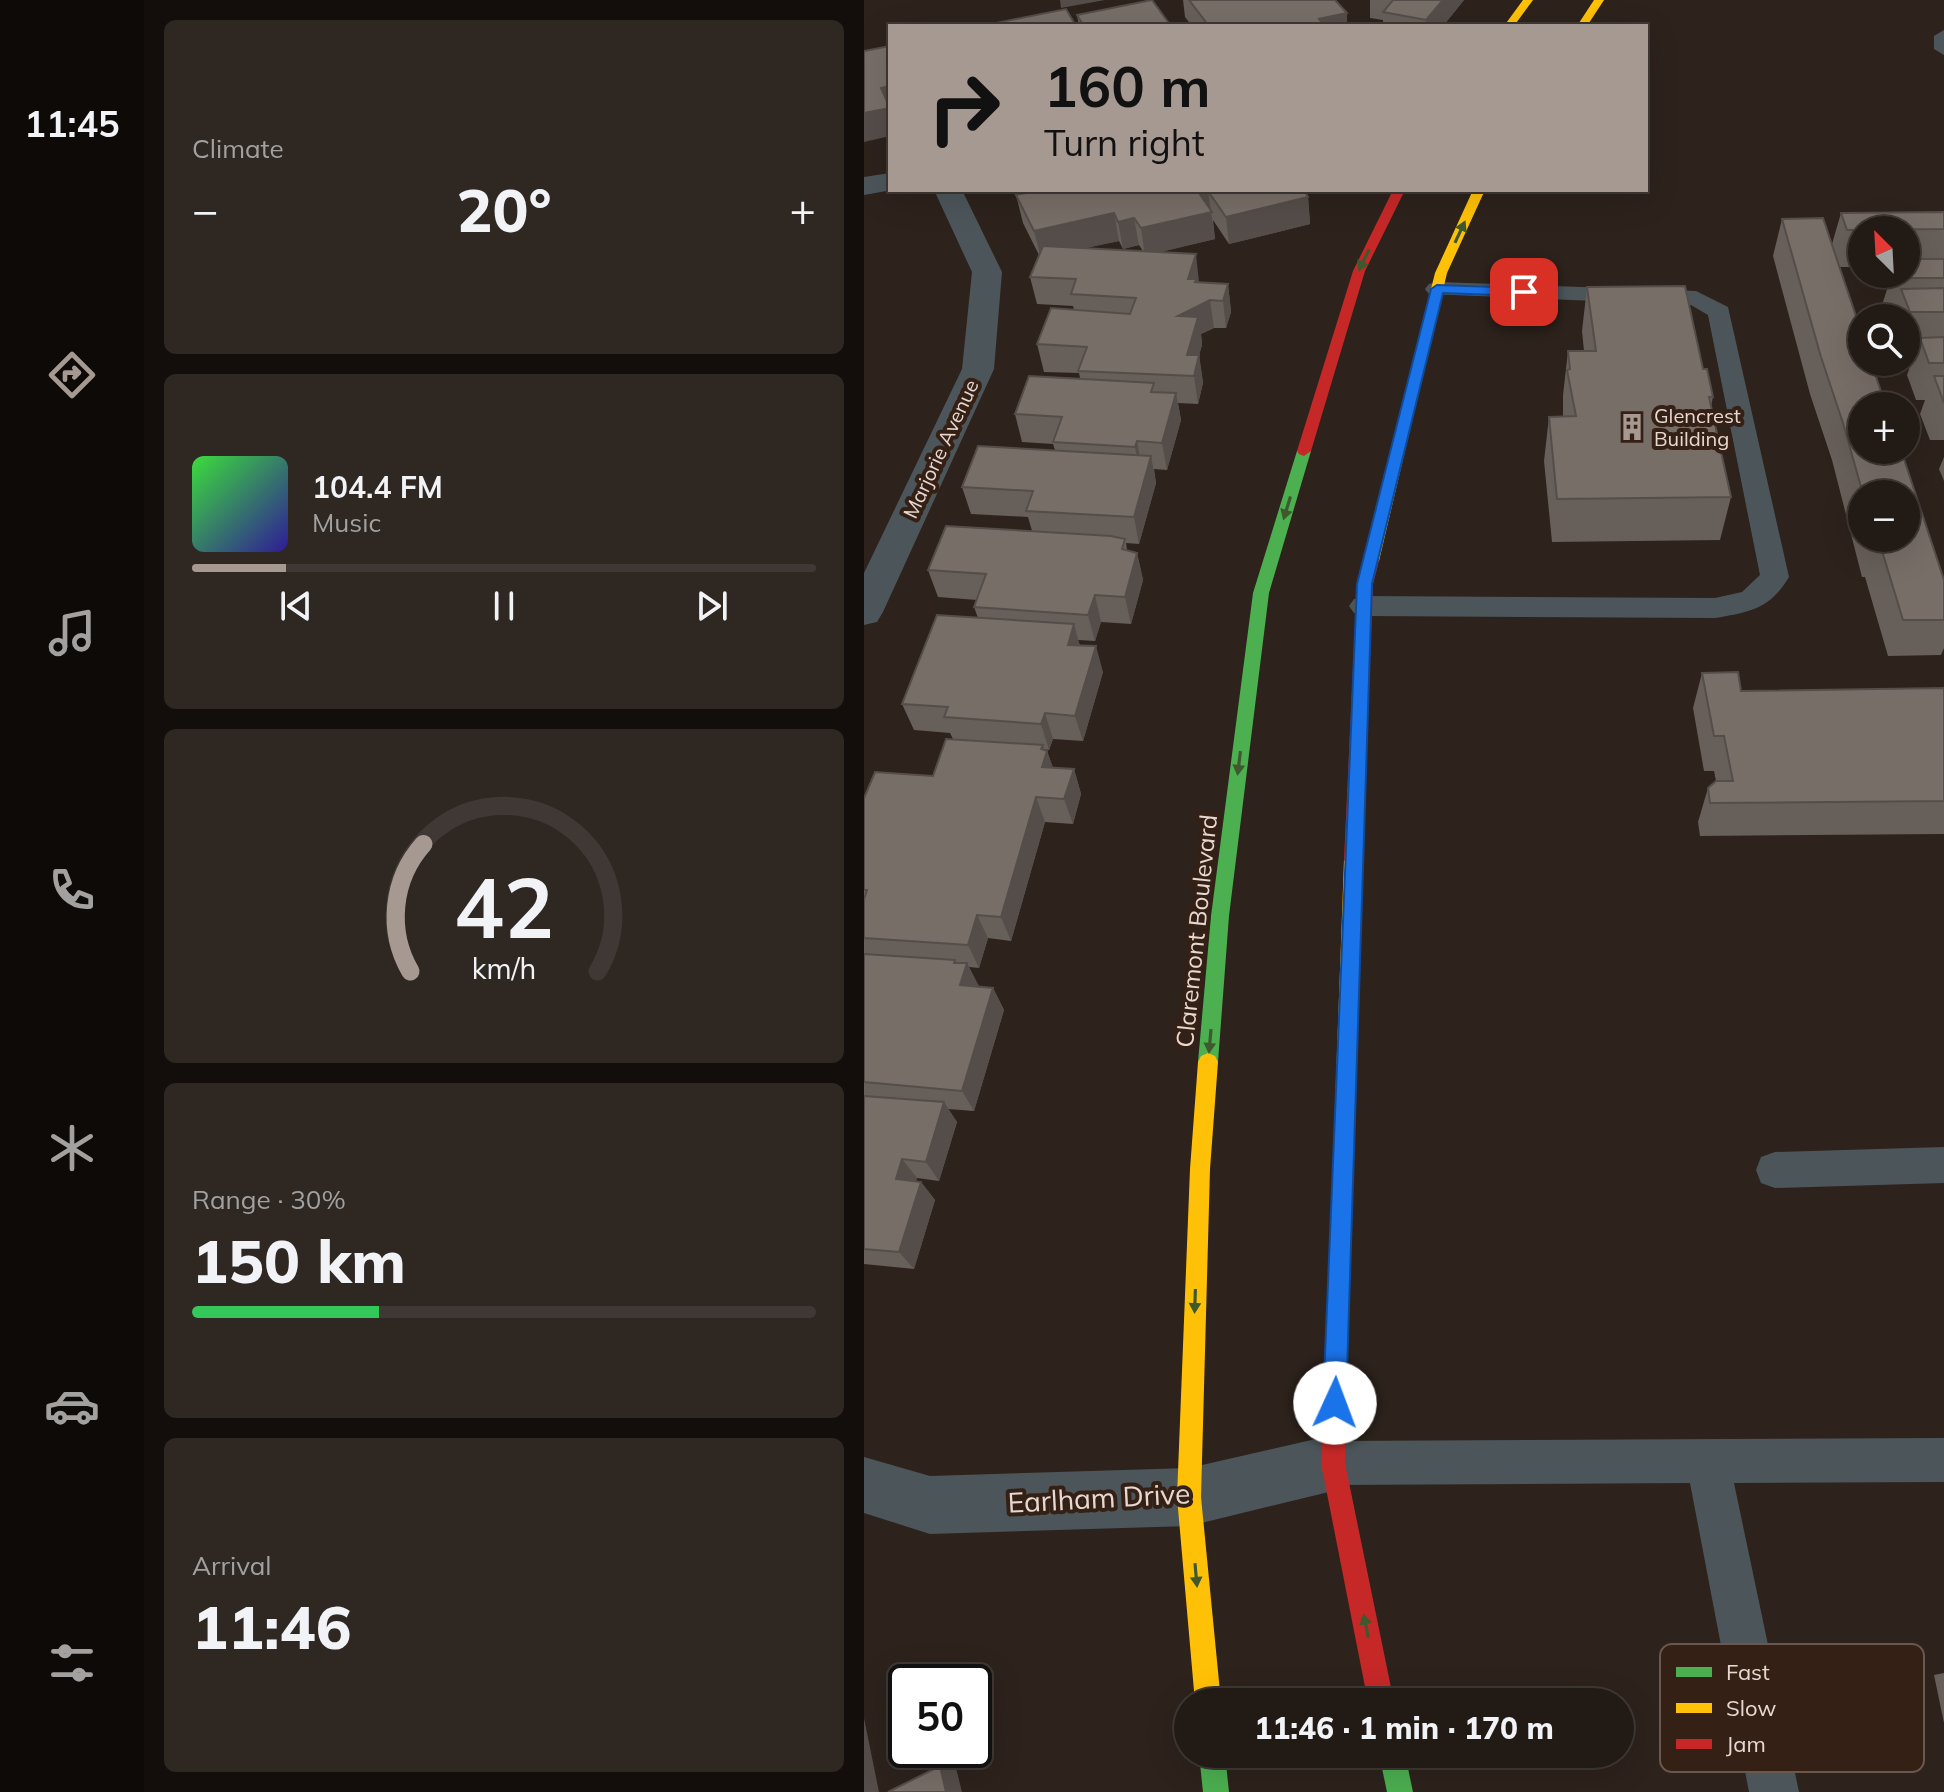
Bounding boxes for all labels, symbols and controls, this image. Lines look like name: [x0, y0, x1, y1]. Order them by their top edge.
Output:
text: 160 m: [1044, 51, 1211, 121]
icon: right: [912, 56, 1016, 160]
text: 11:45: [24, 101, 120, 146]
text: Turn right: [1044, 120, 1205, 165]
text: Climate: [192, 132, 284, 165]
text: 20°: [456, 172, 552, 247]
text: −: [192, 182, 218, 237]
text: +: [790, 182, 816, 237]
north arrow: [1848, 216, 1920, 288]
map controls: [1848, 216, 1920, 552]
one-way arrow: [1453, 220, 1467, 243]
one-way arrow: [1358, 249, 1371, 272]
pin: [1490, 258, 1558, 326]
icon: arrive: [1502, 270, 1546, 314]
button: search: [1848, 304, 1920, 376]
icon: directions: [44, 347, 100, 403]
street label: Marjorie Avenue: [897, 375, 984, 522]
button: +: [1848, 392, 1920, 464]
place label: Glencrest Building: [1654, 403, 1741, 451]
building icon: Glencrest Building: [1617, 412, 1647, 442]
text: 104.4 FM: [312, 468, 443, 506]
button: −: [1848, 480, 1920, 552]
one-way arrow: [1280, 496, 1293, 520]
text: Music: [312, 506, 381, 539]
icon: previous: [274, 584, 318, 628]
icon: pause: [482, 584, 526, 628]
icon: next: [690, 584, 734, 628]
icon: music: [44, 605, 100, 661]
one-way arrow: [1233, 751, 1246, 776]
street label: Claremont Boulevard: [1169, 813, 1223, 1049]
text: 42: [454, 854, 554, 959]
icon: phone: [44, 862, 100, 918]
text: km/h: [472, 950, 536, 986]
one-way arrow: [1203, 1029, 1216, 1054]
icon: climate: [44, 1120, 100, 1176]
text: Range · 30%: [192, 1183, 346, 1216]
text: 150 km: [192, 1223, 406, 1298]
one-way arrow: [1189, 1289, 1202, 1314]
position arrow: [1293, 1361, 1377, 1445]
icon: car: [44, 1378, 100, 1434]
street label: Earlham Drive: [1007, 1475, 1191, 1520]
text: Arrival: [192, 1549, 272, 1582]
one-way arrow: [1190, 1563, 1203, 1588]
text: 11:46: [192, 1589, 352, 1664]
one-way arrow: [1359, 1613, 1372, 1638]
icon: filters: [44, 1635, 100, 1691]
legend: [1660, 1644, 1924, 1772]
text: Fast: [1726, 1658, 1770, 1686]
speed limit sign: 50: [888, 1664, 992, 1768]
text: Slow: [1726, 1694, 1776, 1722]
text: 11:46 · 1 min · 170 m: [1254, 1709, 1554, 1747]
text: Jam: [1726, 1730, 1766, 1758]

